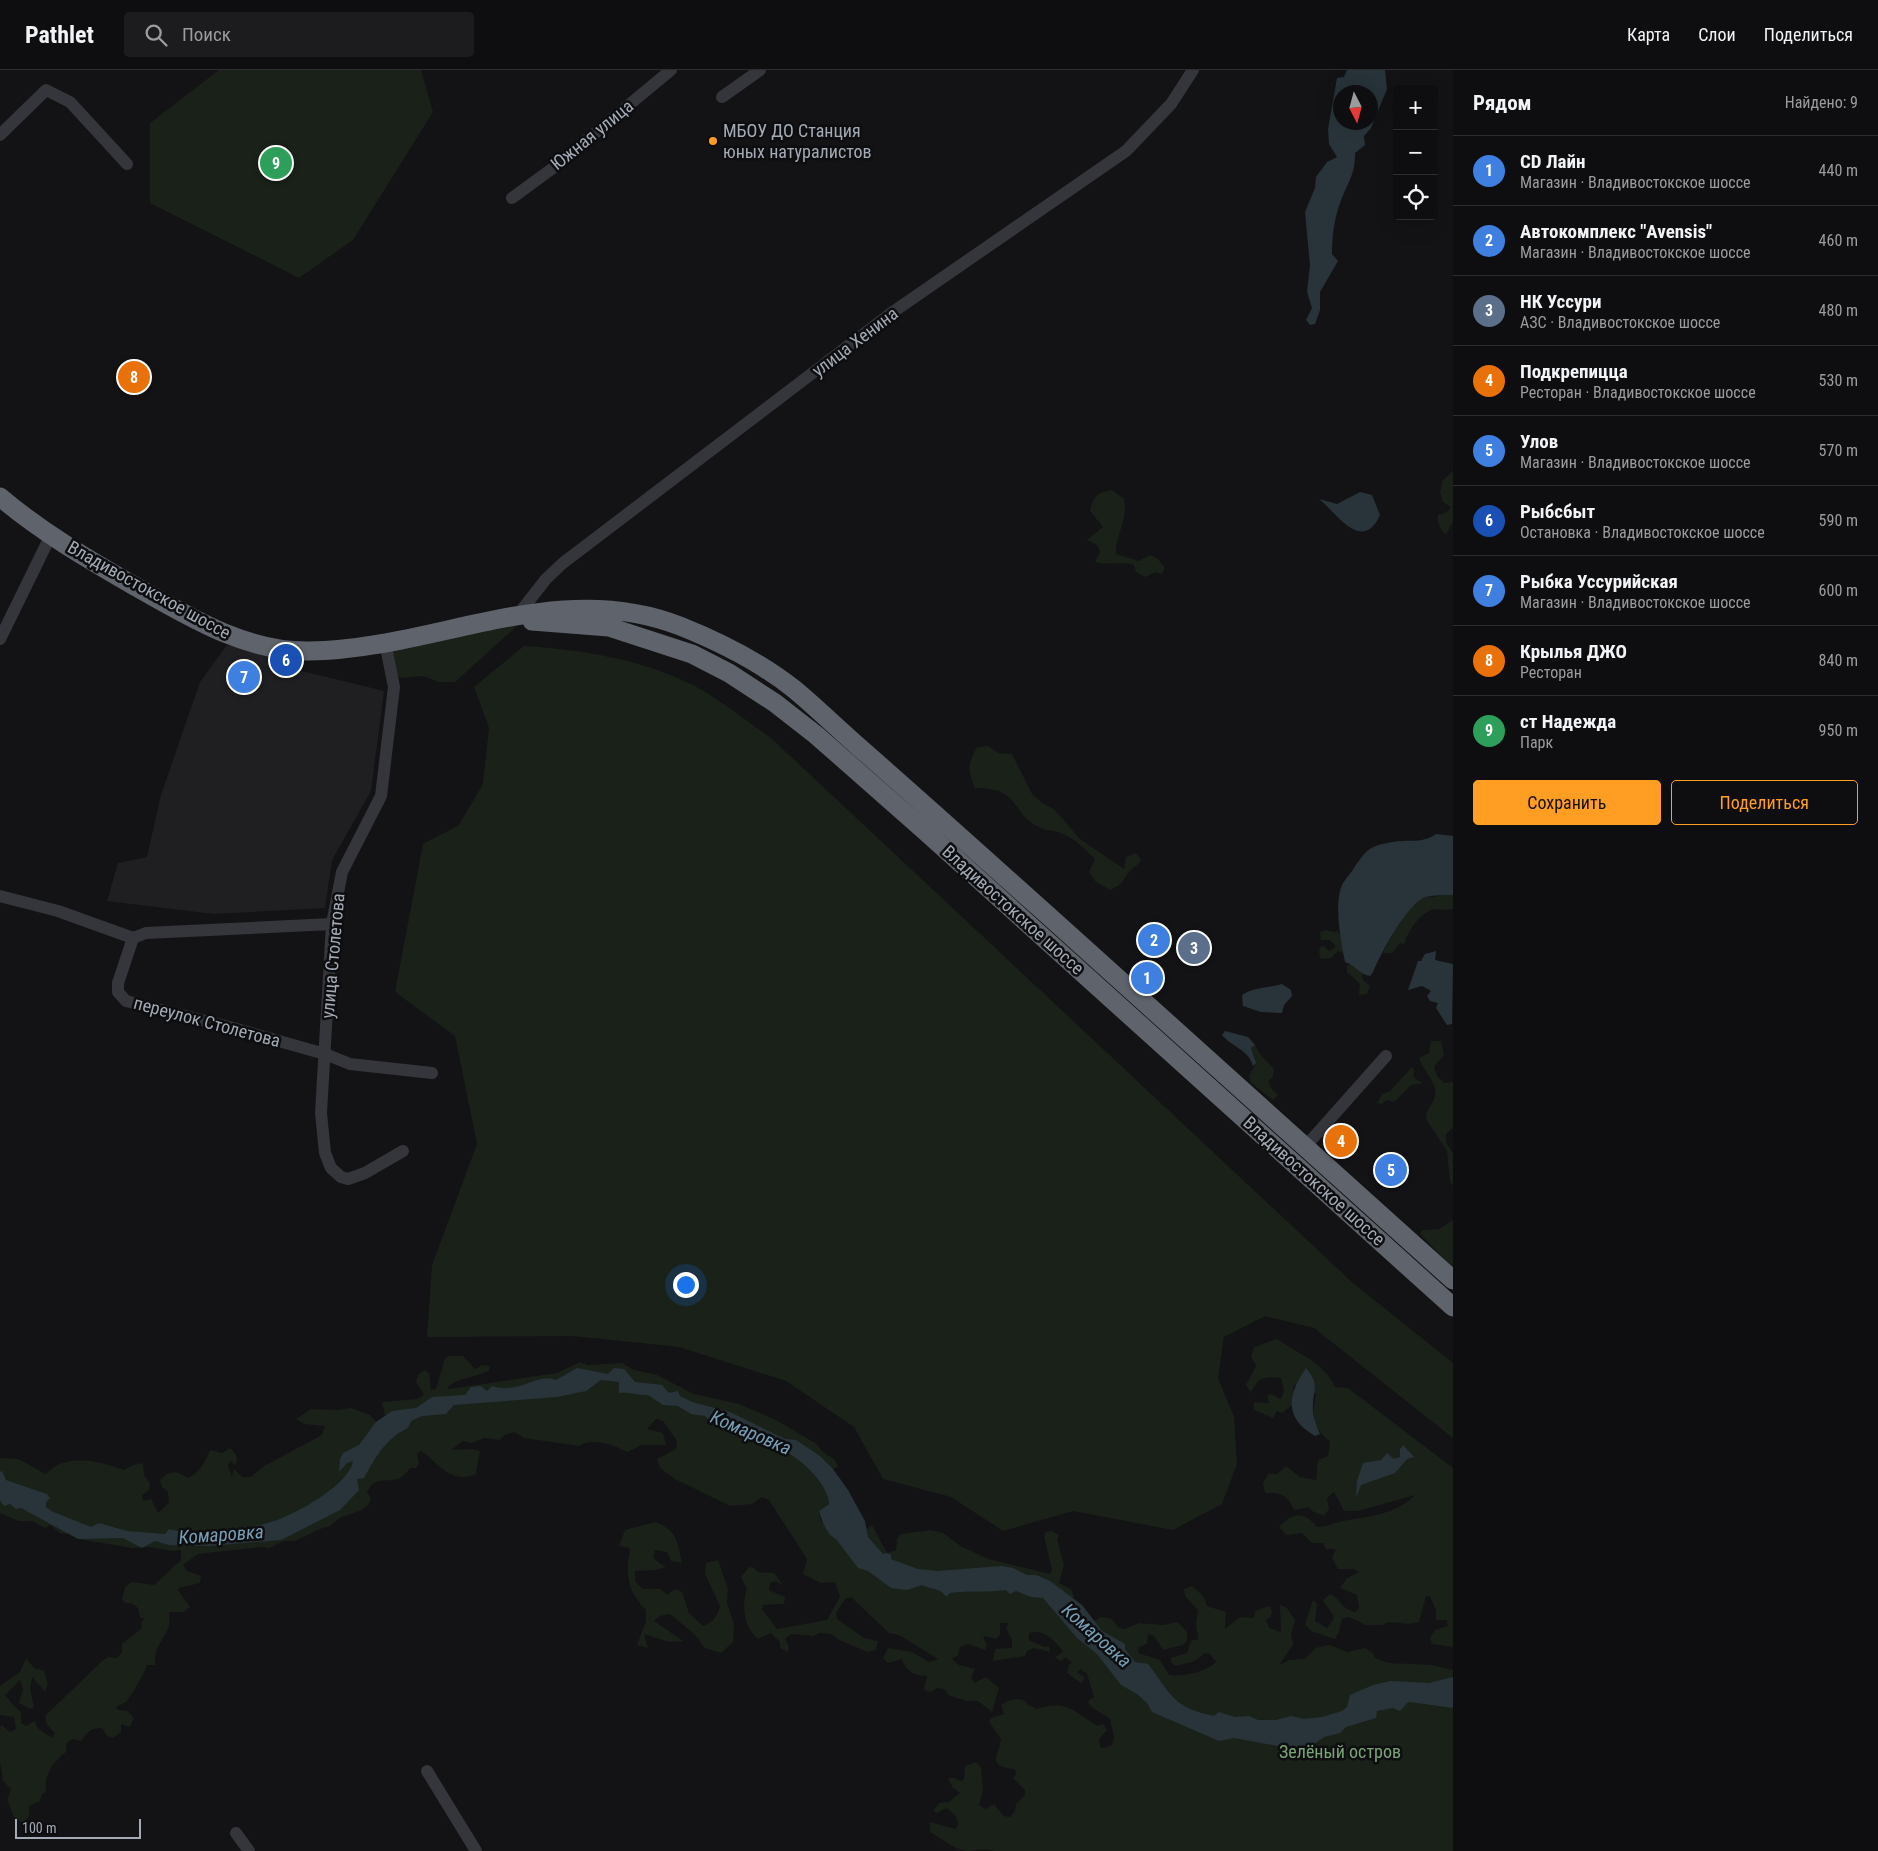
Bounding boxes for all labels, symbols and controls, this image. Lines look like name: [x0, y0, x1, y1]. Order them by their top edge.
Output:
search box: [124, 12, 474, 57]
text: Pathlet: [25, 21, 94, 49]
icon: search: [142, 21, 170, 49]
text: Поиск: [182, 23, 231, 46]
text: Карта: [1627, 24, 1670, 45]
text: Слои: [1698, 24, 1736, 45]
text: Поделиться: [1764, 24, 1853, 45]
north arrow: [1333, 85, 1378, 130]
map controls: [1393, 85, 1438, 220]
button: +: [1393, 85, 1438, 130]
text: Рядом: [1473, 91, 1532, 115]
text: Найдено: 9: [1785, 93, 1858, 112]
street label: Южная улица: [546, 95, 637, 174]
place label: МБОУ ДО Станция юных натуралистов: [723, 120, 872, 162]
button: −: [1393, 130, 1438, 175]
marker: МБОУ ДО Станция юных натуралистов: [707, 135, 719, 147]
pin: 9: [260, 144, 292, 182]
text: CD Лайн: [1520, 150, 1586, 173]
text: 1: [1485, 161, 1493, 180]
text: 440 m: [1819, 161, 1858, 180]
text: Магазин · Владивостокское шоссе: [1520, 173, 1751, 192]
button: locate: [1393, 175, 1438, 220]
text: Автокомплекс "Avensis": [1520, 220, 1712, 243]
text: 2: [1485, 231, 1493, 250]
text: 460 m: [1819, 231, 1858, 250]
text: Магазин · Владивостокское шоссе: [1520, 243, 1751, 262]
text: НК Уссури: [1520, 290, 1601, 313]
text: 3: [1485, 301, 1493, 320]
text: 480 m: [1819, 301, 1858, 320]
street label: улица Хенина: [808, 303, 902, 381]
text: АЗС · Владивостокское шоссе: [1520, 313, 1720, 332]
pin: 8: [118, 358, 150, 396]
text: Подкрепицца: [1520, 360, 1628, 383]
text: 4: [1485, 371, 1493, 390]
text: 530 m: [1819, 371, 1858, 390]
text: Ресторан · Владивостокское шоссе: [1520, 383, 1756, 402]
text: Улов: [1520, 430, 1558, 453]
text: 5: [1485, 441, 1493, 460]
text: 570 m: [1819, 441, 1858, 460]
text: Магазин · Владивостокское шоссе: [1520, 453, 1751, 472]
text: Рыбсбыт: [1520, 500, 1595, 523]
text: 6: [1485, 511, 1493, 530]
text: 590 m: [1819, 511, 1858, 530]
text: Остановка · Владивостокское шоссе: [1520, 523, 1765, 542]
street label: Владивостокское шоссе: [64, 536, 234, 643]
text: Рыбка Уссурийская: [1520, 570, 1678, 593]
text: 7: [1485, 581, 1493, 600]
text: 600 m: [1819, 581, 1858, 600]
text: Магазин · Владивостокское шоссе: [1520, 593, 1751, 612]
text: Крылья ДЖО: [1520, 640, 1627, 663]
pin: 6: [270, 641, 302, 679]
text: 8: [1485, 651, 1493, 670]
text: 840 m: [1819, 651, 1858, 670]
pin: 7: [228, 658, 260, 696]
text: Ресторан: [1520, 663, 1582, 682]
text: ст Надежда: [1520, 710, 1616, 733]
text: 9: [1485, 721, 1493, 740]
text: 950 m: [1819, 721, 1858, 740]
text: Парк: [1520, 733, 1553, 752]
button: Сохранить: [1473, 780, 1661, 825]
button: Поделиться: [1671, 780, 1858, 825]
street label: Владивостокское шоссе: [938, 841, 1088, 979]
street label: улица Столетова: [317, 892, 348, 1019]
pin: 2: [1138, 921, 1170, 959]
pin: 3: [1178, 929, 1210, 967]
pin: 1: [1131, 959, 1163, 997]
street label: переулок Столетова: [132, 992, 283, 1051]
street label: Владивостокское шоссе: [1239, 1112, 1389, 1250]
pin: 4: [1325, 1122, 1357, 1160]
pin: 5: [1375, 1151, 1407, 1189]
your location: [673, 1272, 699, 1298]
water label: Комаровка: [707, 1405, 795, 1460]
water label: Комаровка: [178, 1520, 264, 1549]
water label: Комаровка: [1057, 1598, 1136, 1672]
park label: Зелёный остров: [1279, 1741, 1401, 1762]
scale bar: [15, 1816, 141, 1839]
text: 100 m: [22, 1820, 57, 1836]

